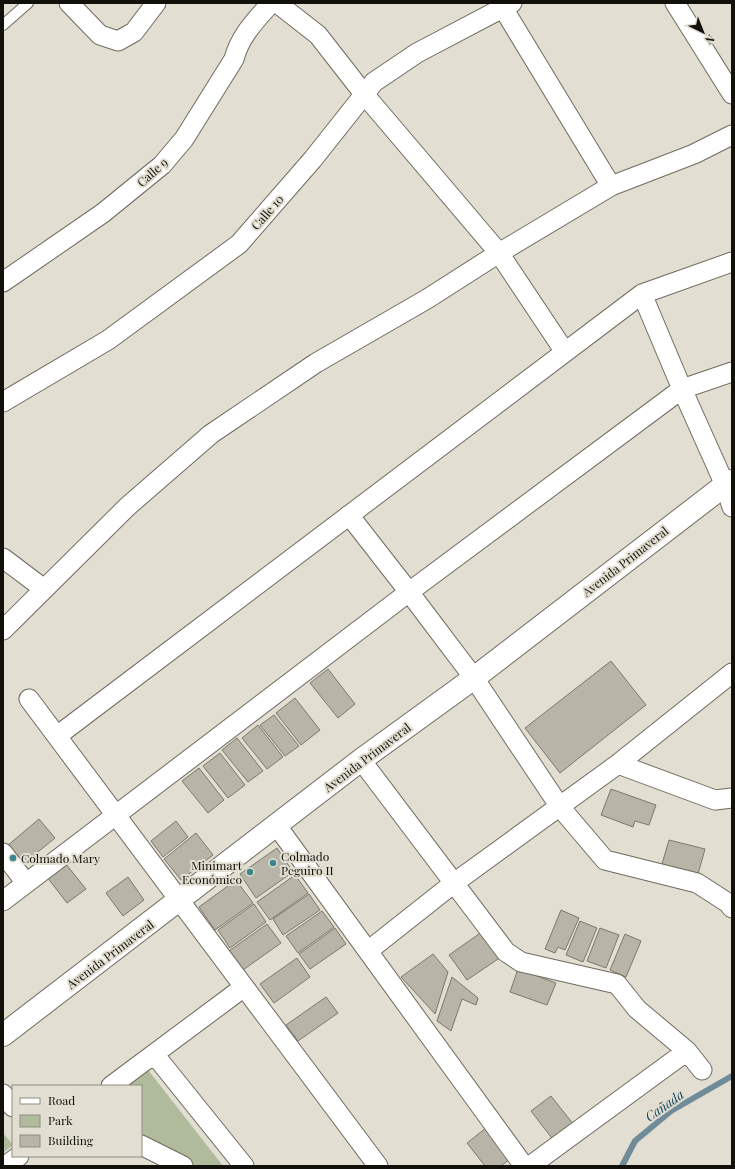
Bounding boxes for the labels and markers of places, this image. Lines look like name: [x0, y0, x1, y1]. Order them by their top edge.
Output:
place label: Colmado Peguiro II: [281, 848, 334, 878]
place label: Colmado Mary: [21, 850, 100, 866]
marker: Colmado Mary: [8, 853, 18, 863]
place label: Minimart Económico: [182, 857, 243, 887]
marker: Colmado Peguiro II: [268, 858, 278, 868]
marker: Minimart Económico: [245, 867, 255, 877]

